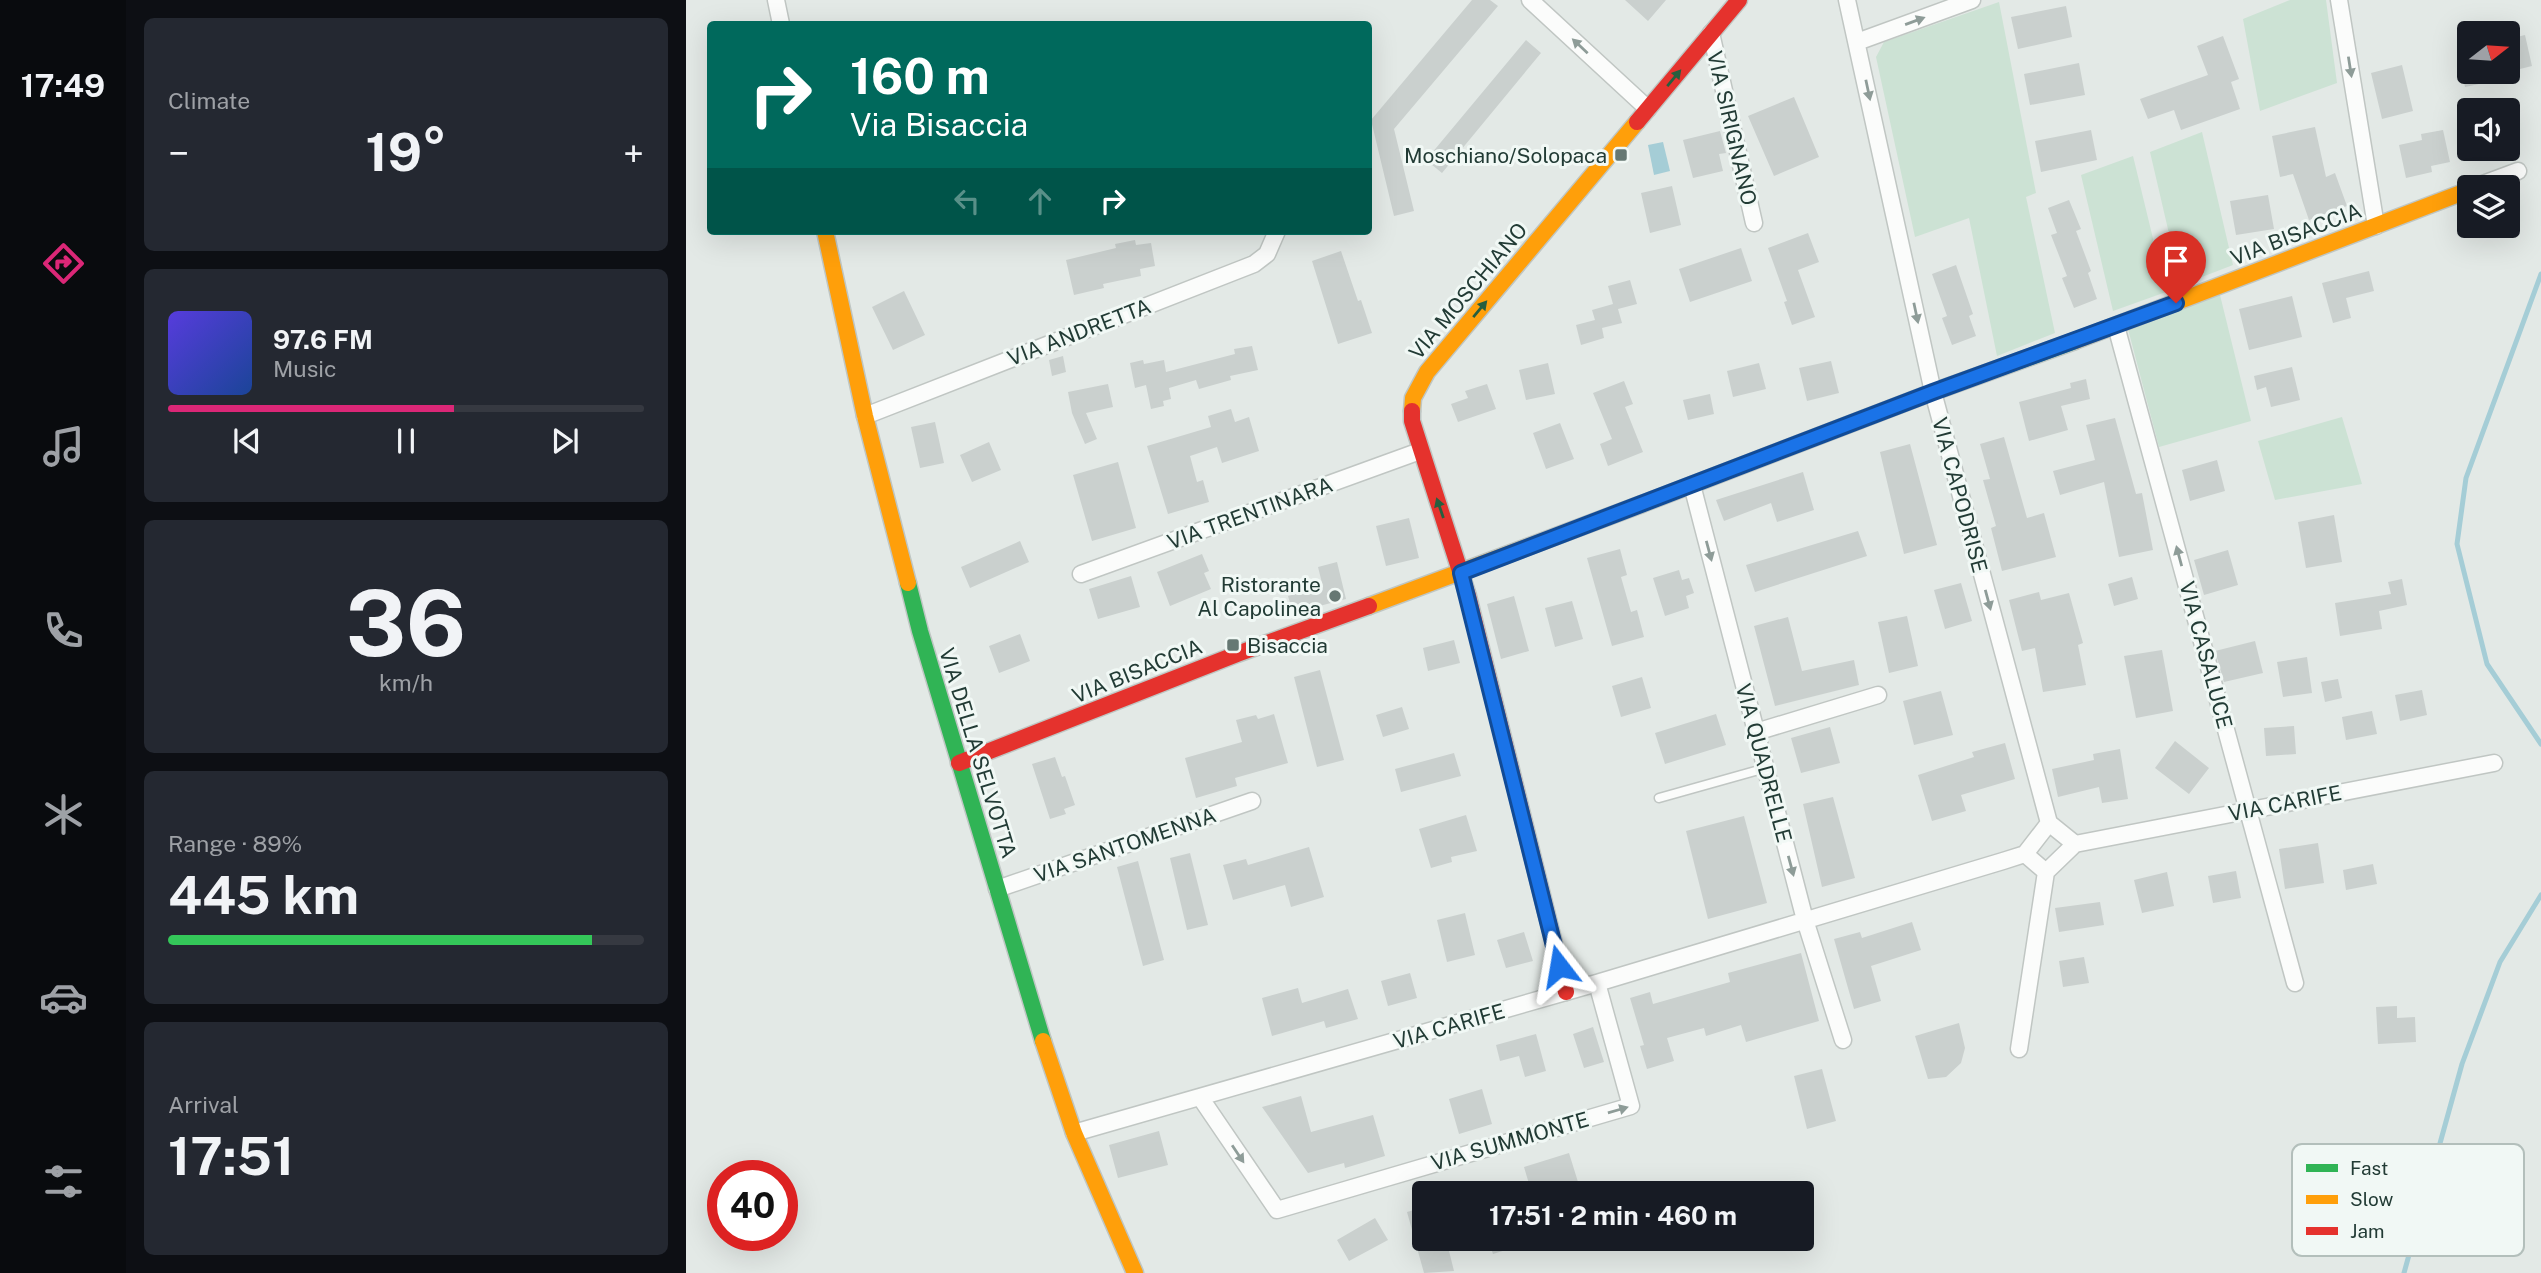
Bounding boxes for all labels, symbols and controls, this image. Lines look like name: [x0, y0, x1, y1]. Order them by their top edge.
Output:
one-way arrow: [1904, 15, 1925, 26]
north arrow: [2457, 21, 2520, 84]
map controls: [2457, 21, 2520, 238]
one-way arrow: [1572, 38, 1589, 54]
text: 160 m: [850, 47, 990, 105]
street label: VIA SIRIGNANO: [1702, 48, 1762, 208]
icon: right: [735, 49, 826, 140]
one-way arrow: [2345, 56, 2356, 78]
text: 17:49: [21, 67, 105, 104]
one-way arrow: [1666, 70, 1681, 87]
one-way arrow: [1862, 79, 1873, 101]
text: Climate: [168, 87, 250, 114]
button: sound: [2457, 98, 2520, 161]
text: Via Bisaccia: [850, 106, 1028, 143]
text: 19°: [365, 122, 447, 183]
text: −: [168, 131, 189, 176]
text: +: [623, 131, 644, 176]
place label: Moschiano/Solopaca: [1404, 143, 1607, 168]
marker: Moschiano/Solopaca: [1613, 147, 1629, 163]
button: layers: [2457, 175, 2520, 238]
icon: left: [948, 182, 986, 220]
icon: ahead: [1021, 182, 1059, 220]
icon: right: [1094, 182, 1132, 220]
street label: VIA BISACCIA: [2227, 198, 2365, 270]
street label: VIA MOSCHIANO: [1404, 218, 1532, 364]
pin: [2146, 231, 2206, 303]
icon: directions: [39, 239, 88, 288]
icon: arrive: [2157, 242, 2195, 280]
street label: VIA ANDRETTA: [1004, 293, 1154, 371]
one-way arrow: [1472, 300, 1487, 317]
one-way arrow: [1911, 302, 1922, 324]
text: 97.6 FM: [273, 324, 373, 355]
text: Music: [273, 355, 337, 382]
street label: VIA CAPODRISE: [1927, 415, 1993, 575]
icon: music: [39, 422, 88, 471]
icon: previous: [228, 422, 266, 460]
icon: pause: [387, 422, 425, 460]
icon: next: [546, 422, 584, 460]
street label: VIA TRENTINARA: [1164, 471, 1336, 555]
one-way arrow: [1434, 498, 1445, 519]
one-way arrow: [1704, 540, 1715, 562]
one-way arrow: [2173, 545, 2183, 566]
text: 36: [346, 570, 466, 676]
place label: Ristorante Al Capolinea: [1197, 572, 1321, 621]
street label: VIA CASALUCE: [2174, 579, 2238, 731]
marker: Ristorante Al Capolinea: [1327, 588, 1343, 604]
one-way arrow: [1983, 589, 1994, 611]
icon: phone: [39, 606, 88, 655]
place label: Bisaccia: [1247, 633, 1328, 658]
street label: VIA BISACCIA: [1068, 634, 1206, 708]
marker: Bisaccia: [1225, 637, 1241, 653]
street label: VIA DELLA SELVOTTA: [934, 645, 1022, 861]
text: km/h: [379, 669, 433, 696]
street label: VIA QUADRELLE: [1731, 681, 1797, 845]
street label: VIA CARIFE: [2226, 780, 2344, 826]
icon: climate: [39, 790, 88, 839]
street label: VIA SANTOMENNA: [1031, 802, 1219, 888]
text: Range · 89%: [168, 830, 302, 857]
one-way arrow: [1786, 855, 1797, 877]
text: 445 km: [168, 865, 359, 926]
position arrow: [1522, 929, 1596, 1003]
icon: car: [39, 973, 88, 1022]
street label: VIA CARIFE: [1390, 998, 1508, 1054]
text: Arrival: [168, 1091, 239, 1118]
one-way arrow: [1607, 1104, 1628, 1114]
street label: VIA SUMMONTE: [1428, 1107, 1592, 1175]
text: 17:51: [168, 1126, 294, 1187]
one-way arrow: [1231, 1144, 1244, 1163]
legend: [2292, 1144, 2524, 1256]
icon: filters: [39, 1157, 88, 1206]
text: Fast: [2350, 1157, 2388, 1179]
speed limit sign: 40: [707, 1160, 798, 1251]
text: Slow: [2350, 1188, 2394, 1210]
text: 17:51 · 2 min · 460 m: [1489, 1200, 1737, 1231]
text: Jam: [2350, 1220, 2384, 1242]

